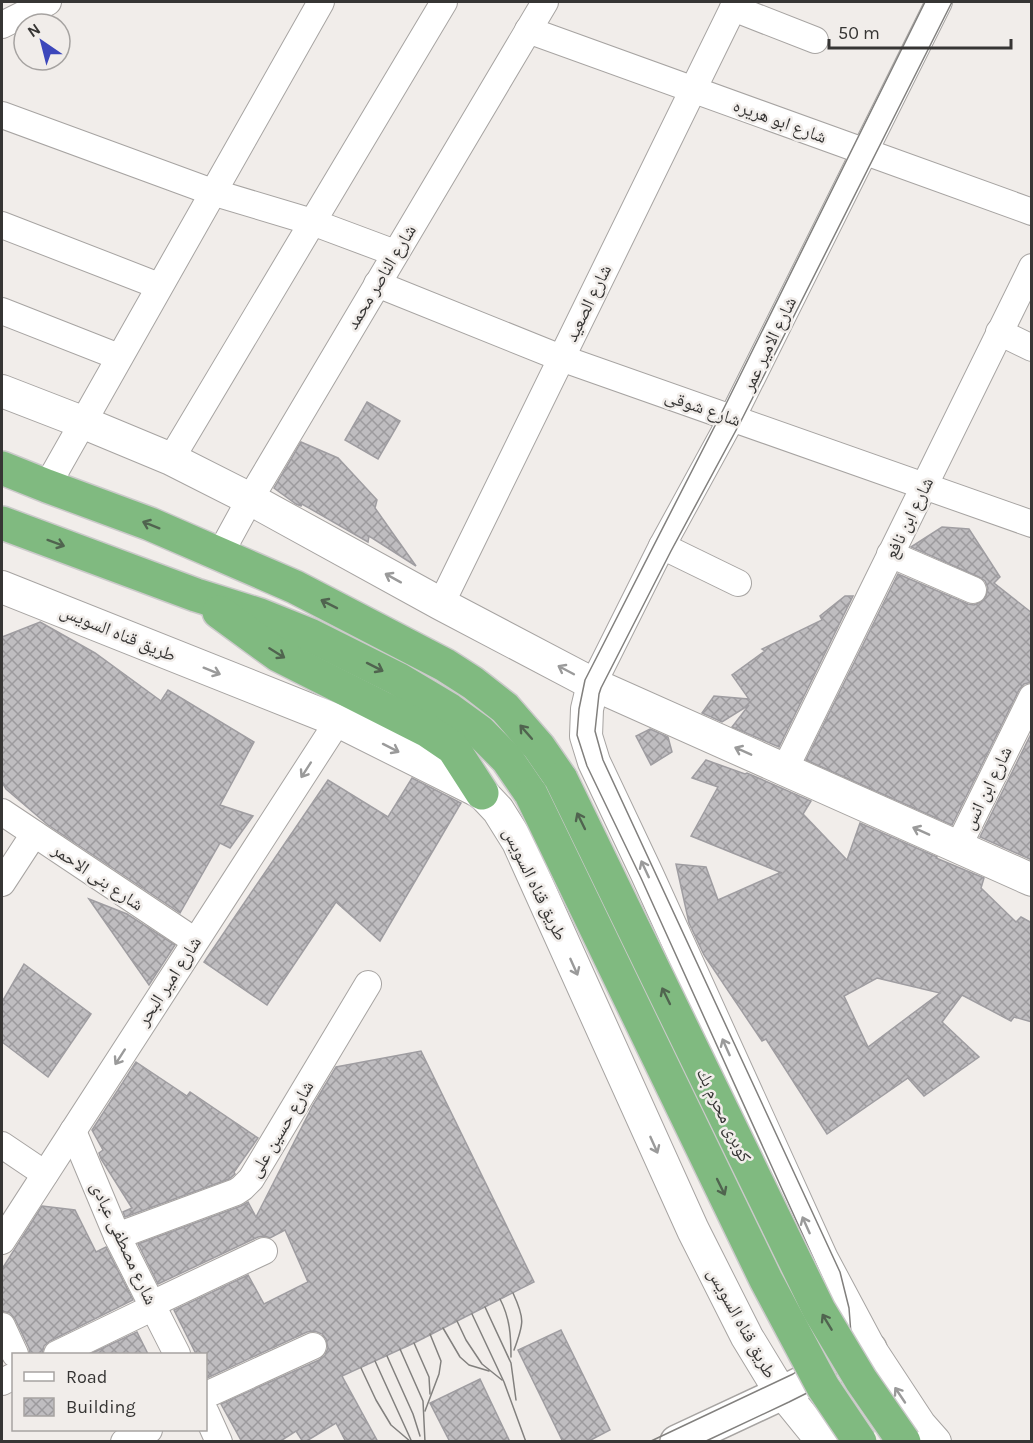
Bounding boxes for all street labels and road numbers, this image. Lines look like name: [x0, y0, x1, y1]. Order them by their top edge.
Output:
street label: شارع ابو هريره: [730, 94, 830, 148]
street label: شارع الناصر محمد: [341, 221, 421, 333]
street label: شارع الصعيد: [560, 261, 616, 345]
street label: شارع الامير عمر: [736, 293, 801, 396]
street label: شارع شوقى: [662, 385, 744, 431]
street label: شارع ابن نافع: [880, 474, 939, 563]
street label: طريق قناه السويس: [57, 600, 179, 666]
street label: شارع ابن انس: [957, 743, 1017, 833]
street label: طريق قناه السويس: [498, 824, 572, 944]
street label: شارع بنى الاحمر: [47, 838, 148, 916]
street label: شارع امير البحر: [132, 932, 206, 1030]
street label: كوبرى محرم بك: [691, 1064, 757, 1167]
street label: شارع حسين على: [243, 1077, 319, 1181]
street label: شارع مصطفى عبادى: [86, 1178, 162, 1308]
street label: طريق قناه السويس: [703, 1264, 781, 1382]

